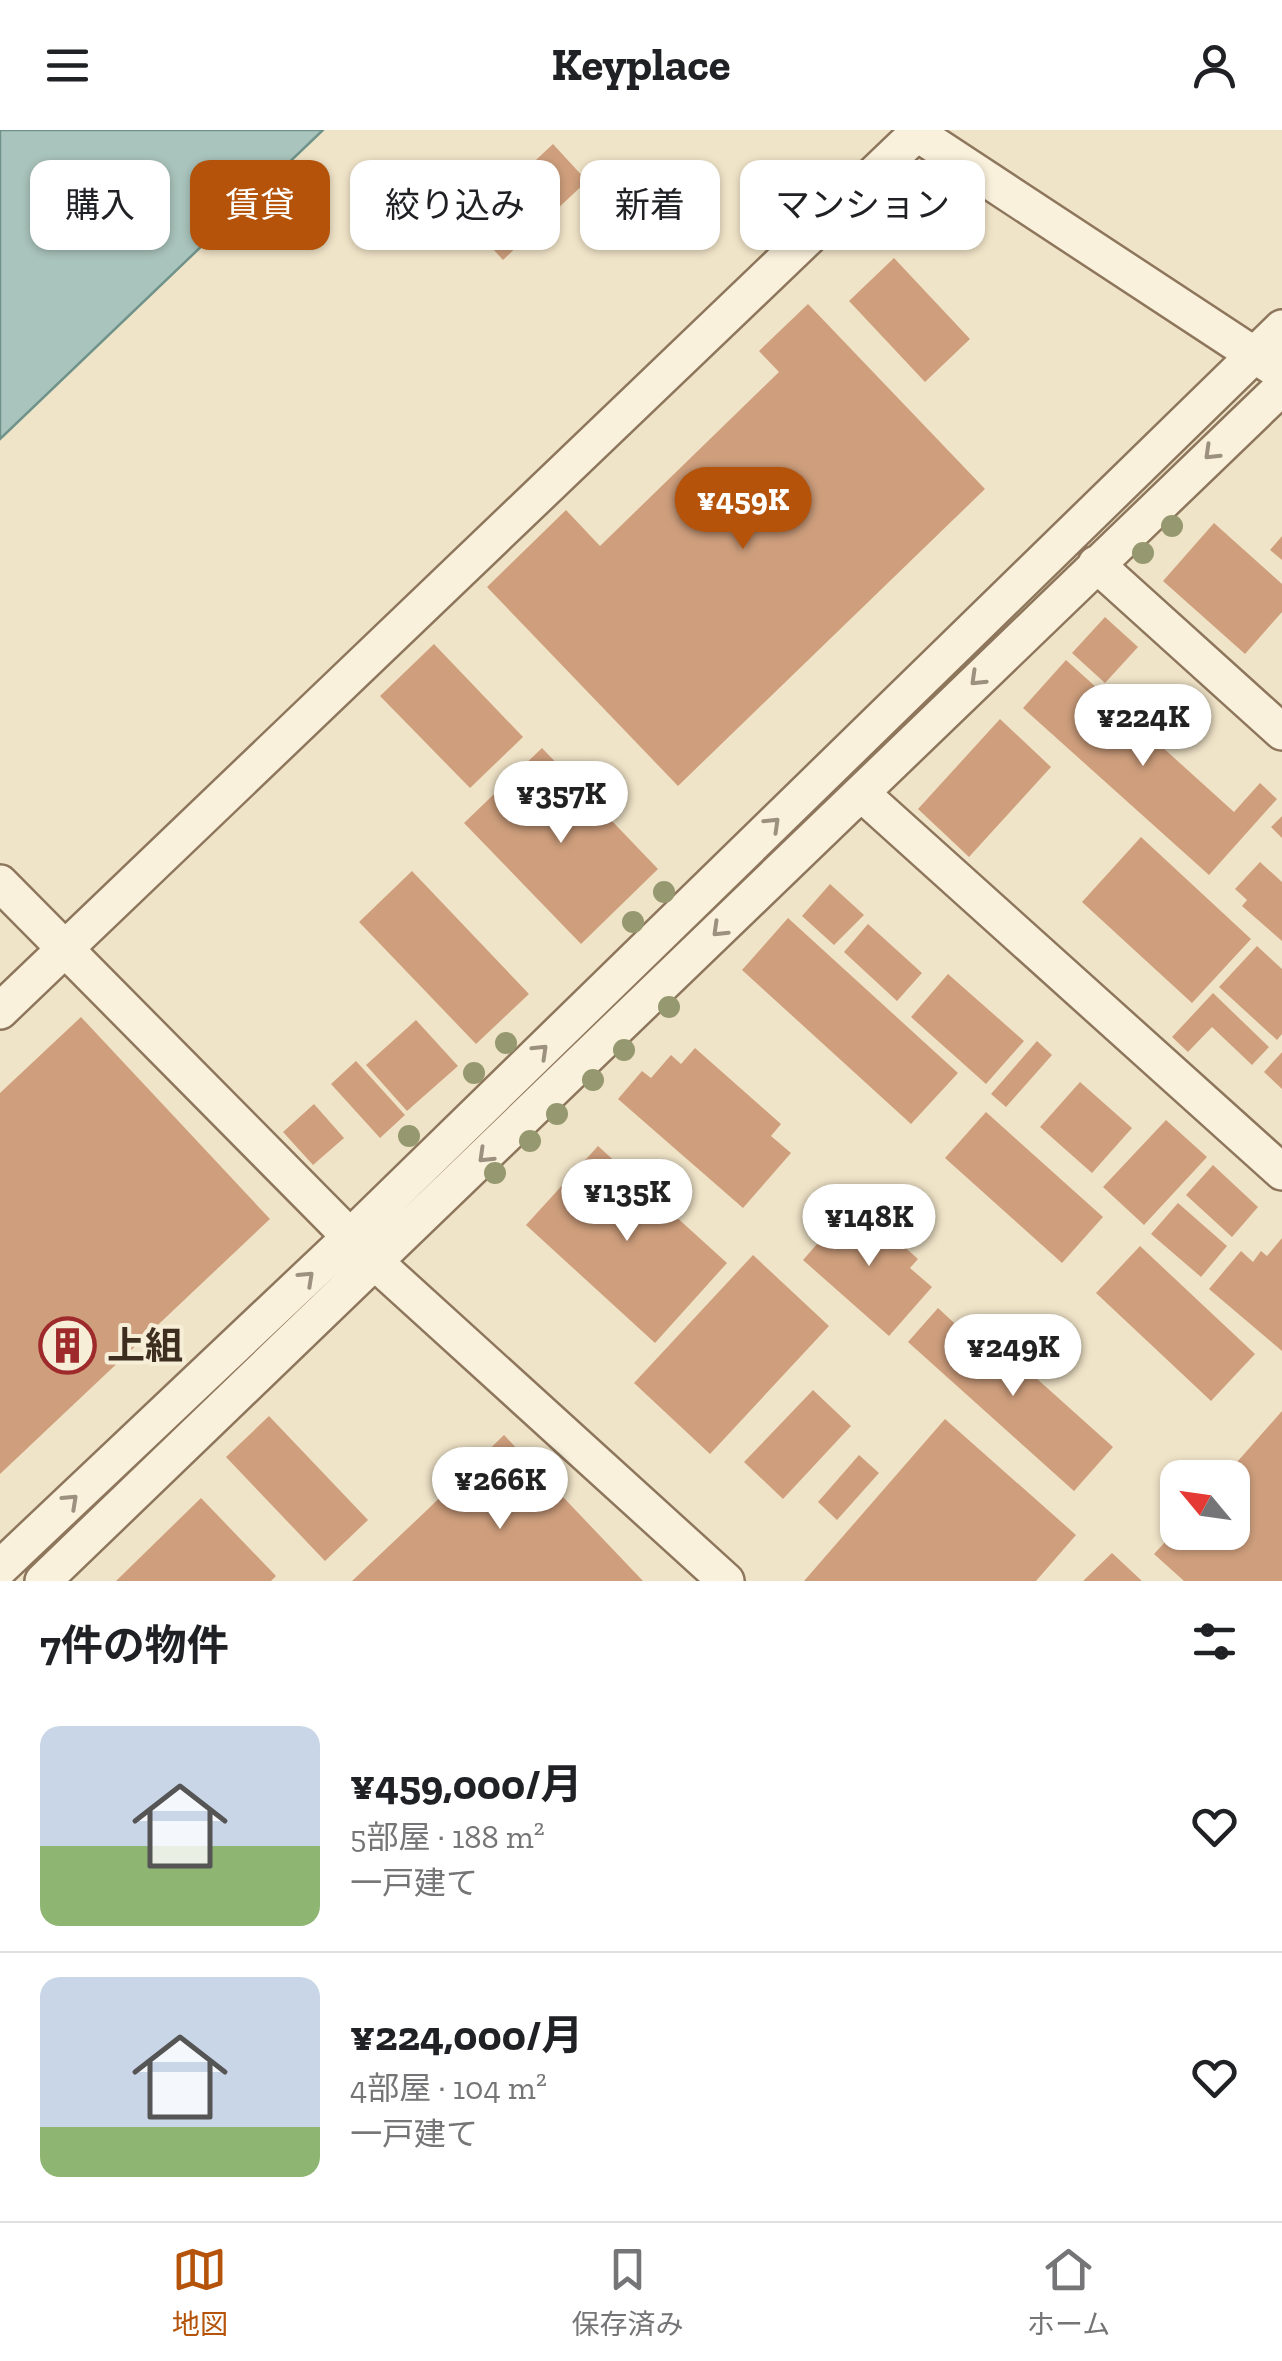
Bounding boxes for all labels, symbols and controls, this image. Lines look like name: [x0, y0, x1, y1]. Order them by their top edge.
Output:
icon: menu: [40, 38, 95, 93]
text: Keyplace: [551, 38, 731, 92]
icon: person: [1187, 38, 1242, 93]
chip: 購入: [30, 160, 170, 250]
chip: 賃貸: [190, 160, 330, 250]
chip: 絞り込み: [350, 160, 560, 250]
chip: 新着: [580, 160, 720, 250]
chip: マンション: [740, 160, 985, 250]
one-way arrow: [1204, 442, 1223, 460]
pin: ¥459K: [673, 467, 813, 552]
text: ¥459K: [697, 480, 789, 518]
one-way arrow: [971, 668, 989, 686]
pin: ¥224K: [1073, 684, 1213, 769]
text: ¥224K: [1096, 697, 1190, 735]
pin: ¥357K: [491, 761, 631, 846]
text: ¥357K: [516, 774, 606, 812]
one-way arrow: [762, 818, 780, 836]
one-way arrow: [713, 918, 731, 936]
one-way arrow: [529, 1045, 547, 1063]
one-way arrow: [479, 1144, 497, 1162]
pin: ¥135K: [557, 1159, 697, 1244]
text: ¥135K: [583, 1172, 671, 1210]
pin: ¥148K: [799, 1184, 939, 1269]
text: ¥148K: [824, 1197, 914, 1235]
one-way arrow: [296, 1272, 314, 1290]
pin: ¥249K: [943, 1314, 1083, 1399]
building icon: 上組: [38, 1316, 98, 1376]
place label: 上組: [107, 1323, 183, 1369]
text: ¥249K: [966, 1327, 1060, 1365]
pin: ¥266K: [430, 1447, 570, 1532]
text: ¥266K: [454, 1460, 546, 1498]
north arrow: [1160, 1460, 1250, 1550]
map controls: [1160, 1460, 1250, 1550]
one-way arrow: [59, 1495, 78, 1513]
icon: filters: [1187, 1614, 1242, 1669]
text: 7件の物件: [40, 1620, 229, 1671]
text: ¥459,000/月: [350, 1759, 583, 1810]
icon: home: [120, 1766, 240, 1886]
icon: heart: [1187, 1799, 1242, 1854]
text: 5部屋 · 188 m²: [350, 1818, 545, 1856]
text: 一戸建て: [350, 1864, 478, 1902]
text: ¥224,000/月: [350, 2010, 583, 2061]
icon: home: [120, 2017, 240, 2137]
icon: heart: [1187, 2050, 1242, 2105]
text: 4部屋 · 104 m²: [350, 2069, 547, 2107]
text: 一戸建て: [350, 2115, 478, 2153]
tab: 地図: [172, 2242, 228, 2342]
tab: 保存済み: [571, 2242, 683, 2342]
tab: ホーム: [1027, 2242, 1110, 2342]

